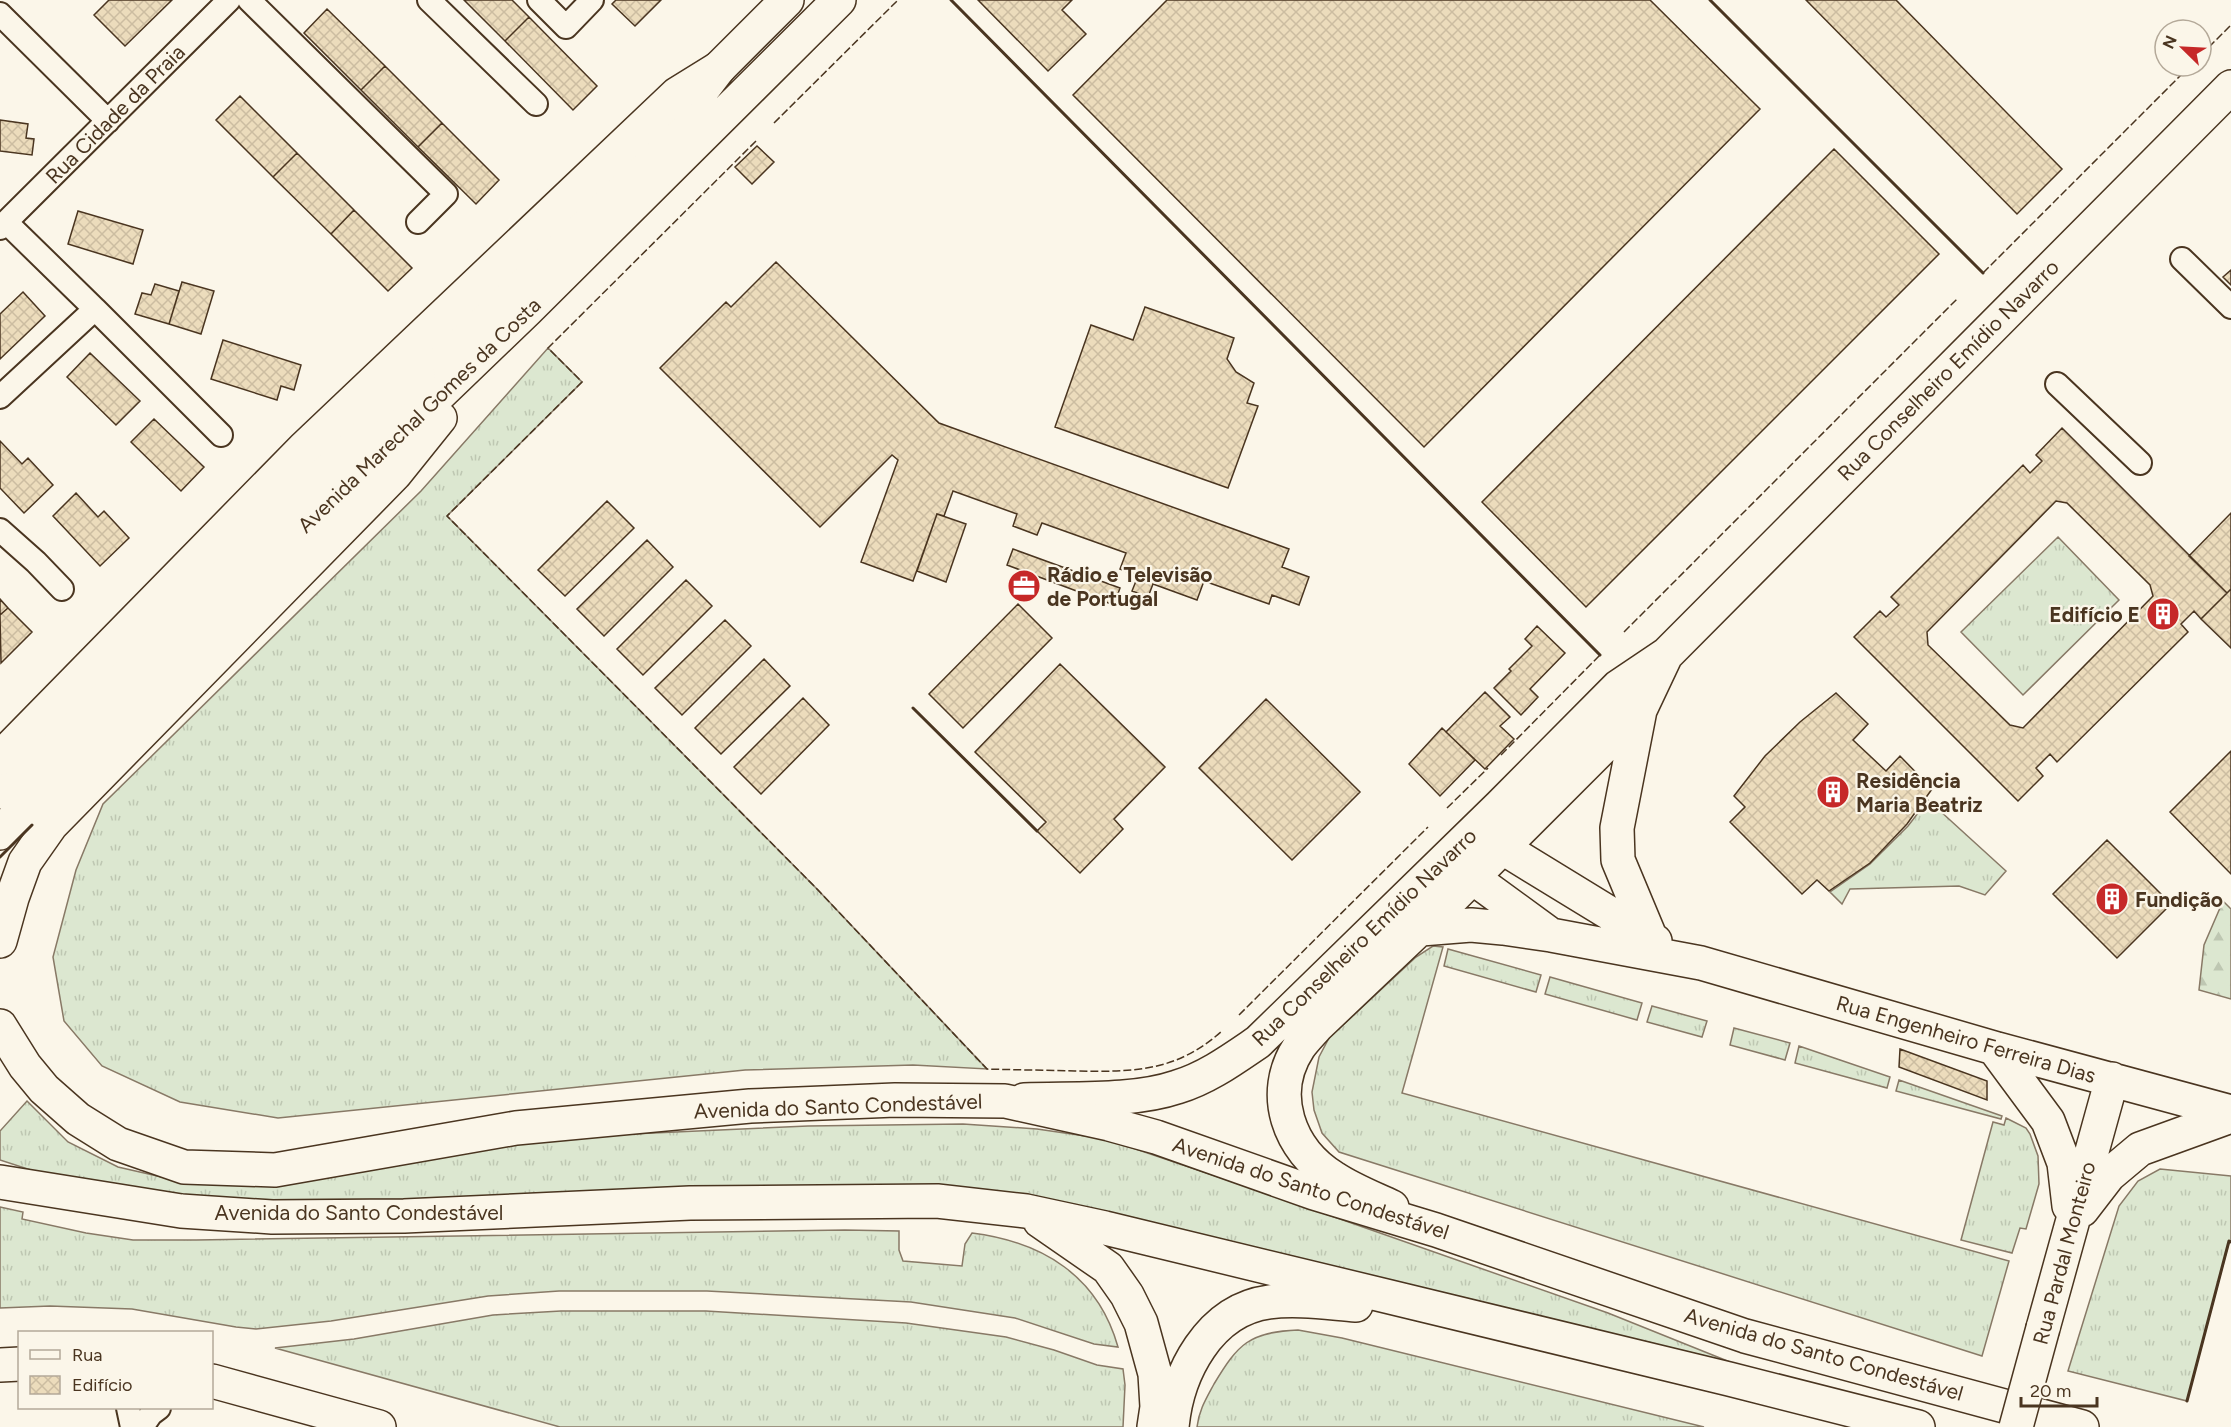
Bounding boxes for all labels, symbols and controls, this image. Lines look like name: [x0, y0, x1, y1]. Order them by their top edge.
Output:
north arrow: [2153, 18, 2213, 78]
text: N: [2159, 33, 2181, 52]
street label: Rua Cidade da Praia: [40, 39, 190, 189]
street label: Rua Conselheiro Emídio Navarro: [1832, 254, 2064, 486]
street label: Avenida Marechal Gomes da Costa: [292, 292, 546, 538]
place label: Rádio e Televisão de Portugal: [1047, 562, 1213, 611]
office icon: Rádio e Televisão de Portugal: [1006, 568, 1042, 604]
building icon: Edifício E: [2145, 596, 2181, 632]
place label: Edifício E: [2049, 602, 2140, 627]
place label: Residência Maria Beatriz: [1856, 768, 1982, 817]
building icon: Residência Maria Beatriz: [1815, 774, 1851, 810]
street label: Rua Conselheiro Emídio Navarro: [1247, 823, 1481, 1051]
building icon: Fundição: [2094, 881, 2130, 917]
place label: Fundição: [2135, 887, 2223, 912]
street label: Rua Engenheiro Ferreira Dias: [1833, 990, 2099, 1088]
street label: Avenida do Santo Condestável: [693, 1088, 983, 1124]
street label: Avenida do Santo Condestável: [1170, 1131, 1452, 1245]
street label: Rua Pardal Monteiro: [2028, 1159, 2100, 1347]
street label: Avenida do Santo Condestável: [215, 1200, 503, 1225]
street label: Avenida do Santo Condestável: [1682, 1302, 1966, 1406]
legend: [18, 1331, 213, 1409]
text: Rua: [72, 1344, 103, 1366]
scale bar: [2021, 1370, 2098, 1408]
text: Edifício: [72, 1374, 133, 1396]
text: 20 m: [2030, 1380, 2071, 1402]

